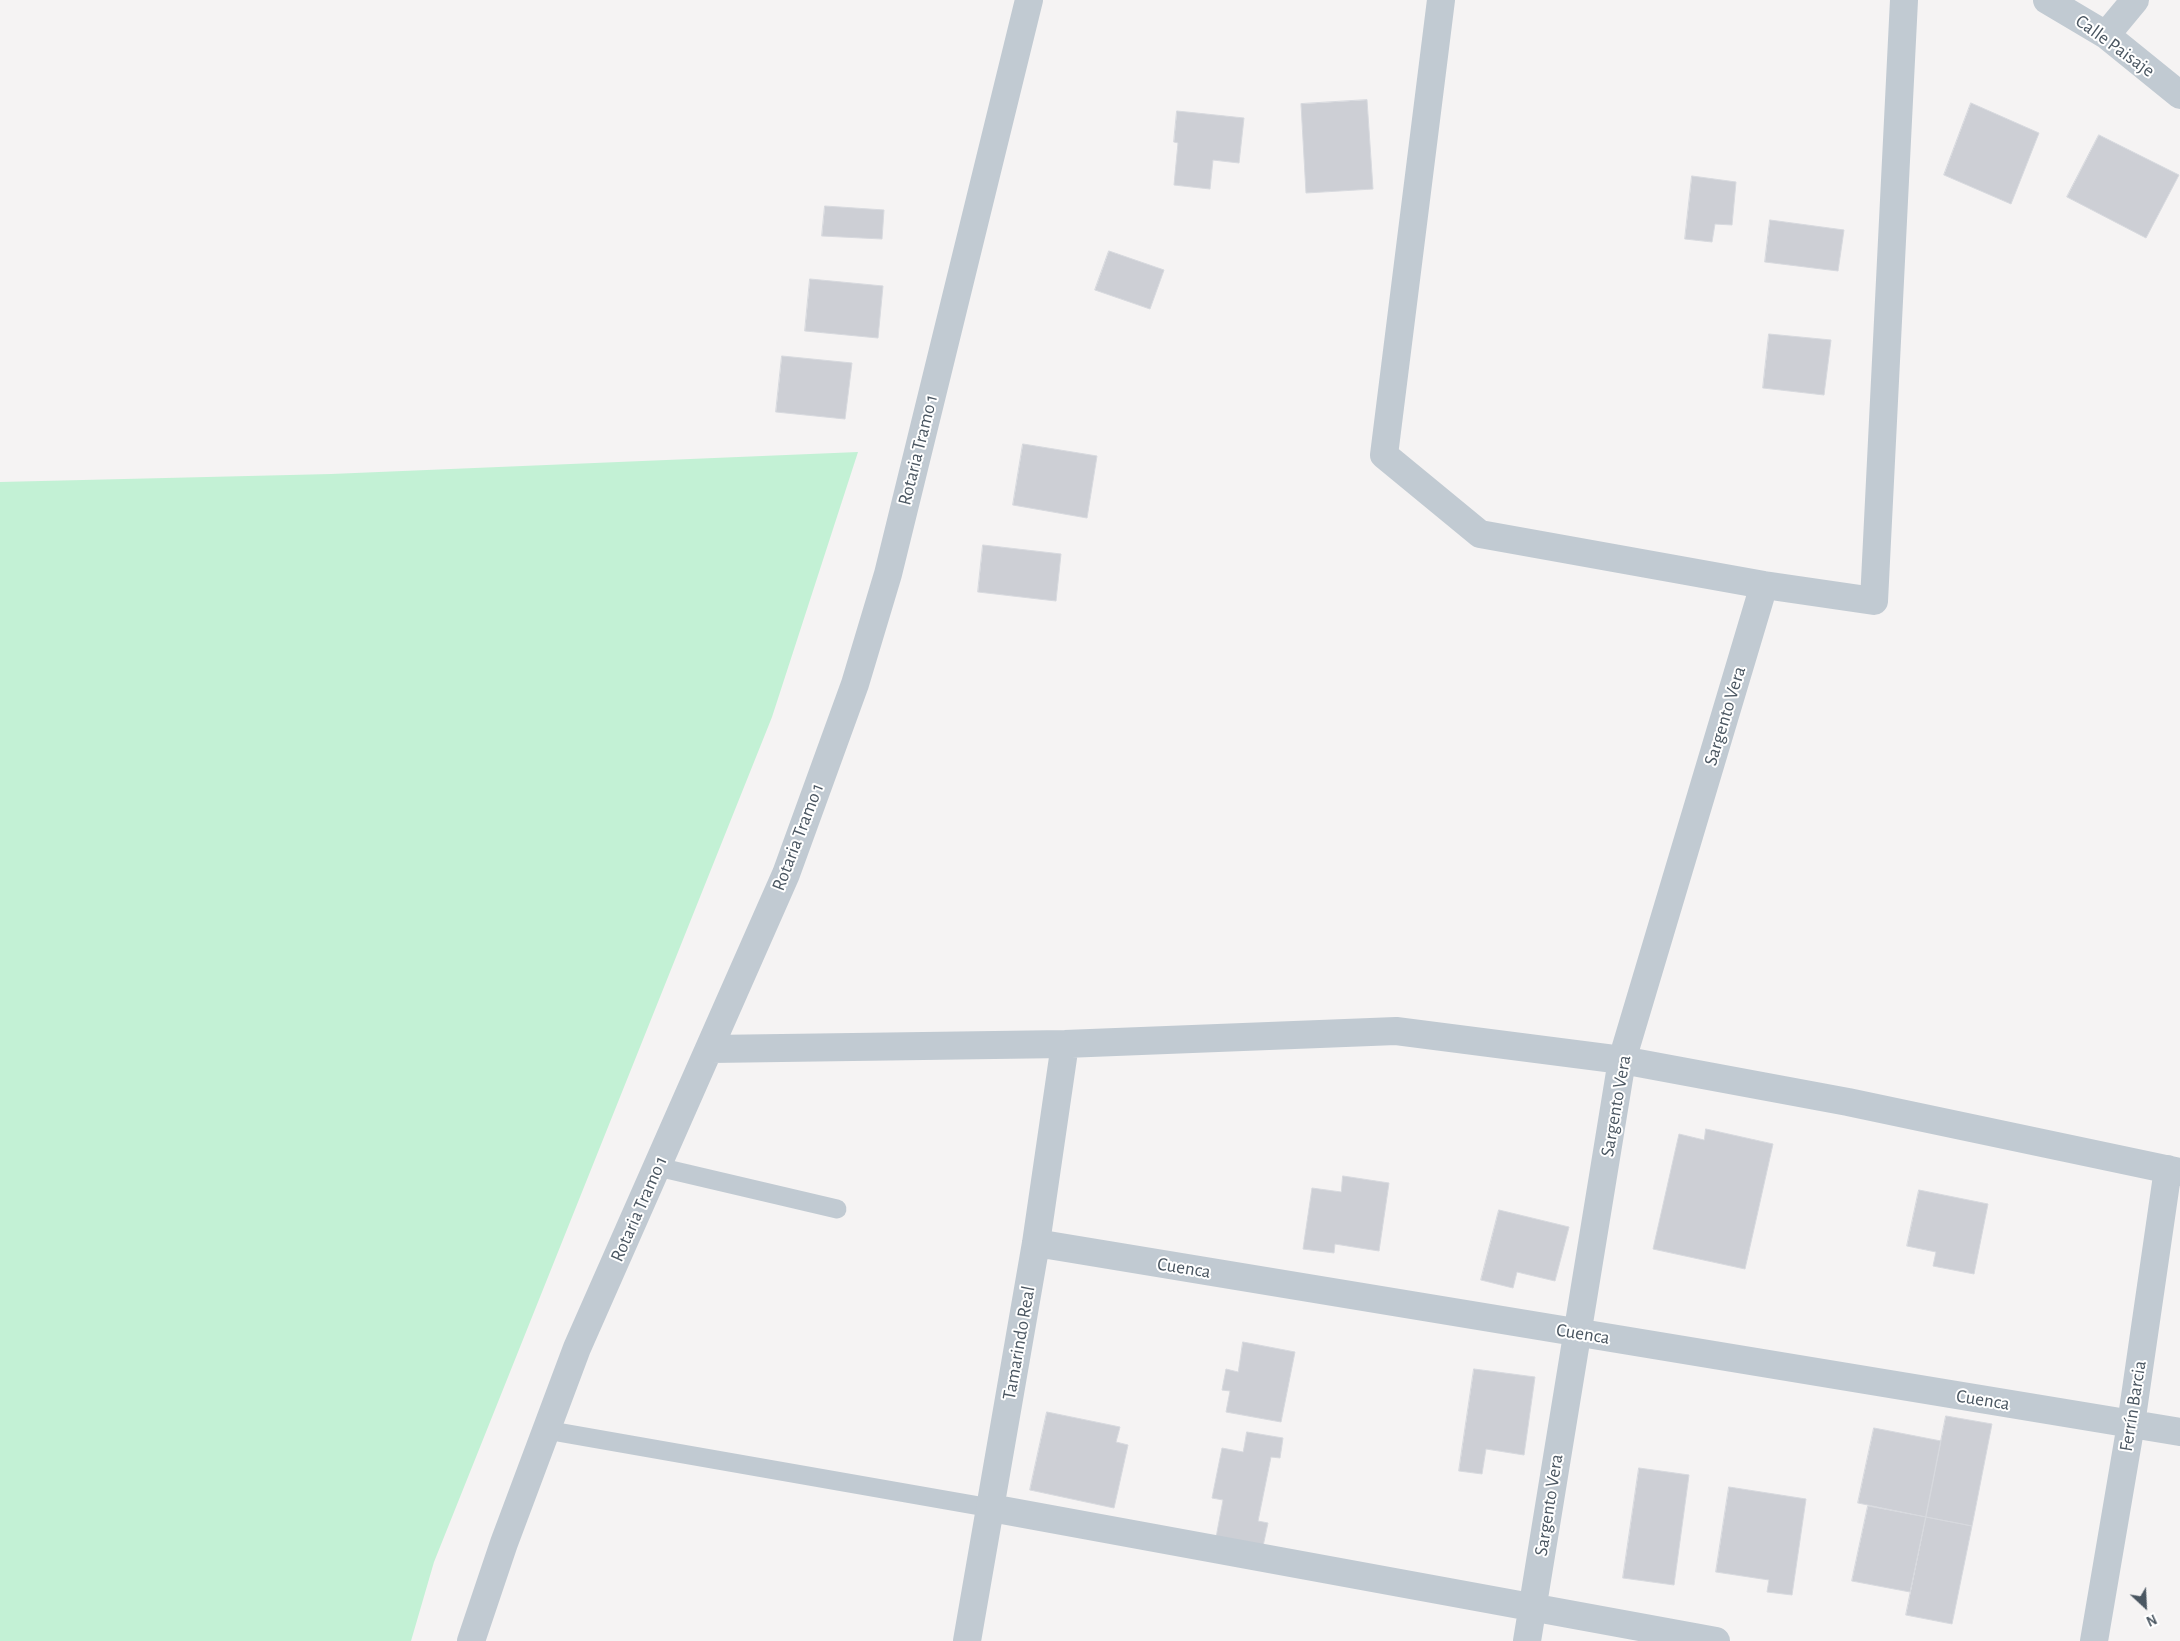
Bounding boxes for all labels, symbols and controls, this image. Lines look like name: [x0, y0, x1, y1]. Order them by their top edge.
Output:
street label: Calle Paisaje: [2071, 10, 2159, 82]
street label: Rotaria Tramo 1: [893, 392, 943, 508]
street label: Sargento Vera: [1699, 664, 1751, 768]
street label: Rotaria Tramo 1: [767, 780, 829, 894]
street label: Sargento Vera: [1596, 1053, 1636, 1159]
street label: Rotaria Tramo 1: [606, 1153, 672, 1265]
street label: Cuenca: [1156, 1253, 1212, 1283]
street label: Tamarindo Real: [998, 1284, 1040, 1402]
street label: Cuenca: [1555, 1319, 1611, 1349]
street label: Ferrín Barcia: [2115, 1359, 2151, 1453]
street label: Cuenca: [1955, 1385, 2011, 1415]
street label: Sargento Vera: [1530, 1452, 1568, 1558]
north arrow: [2120, 1581, 2170, 1631]
text: N: [2144, 1611, 2159, 1628]

